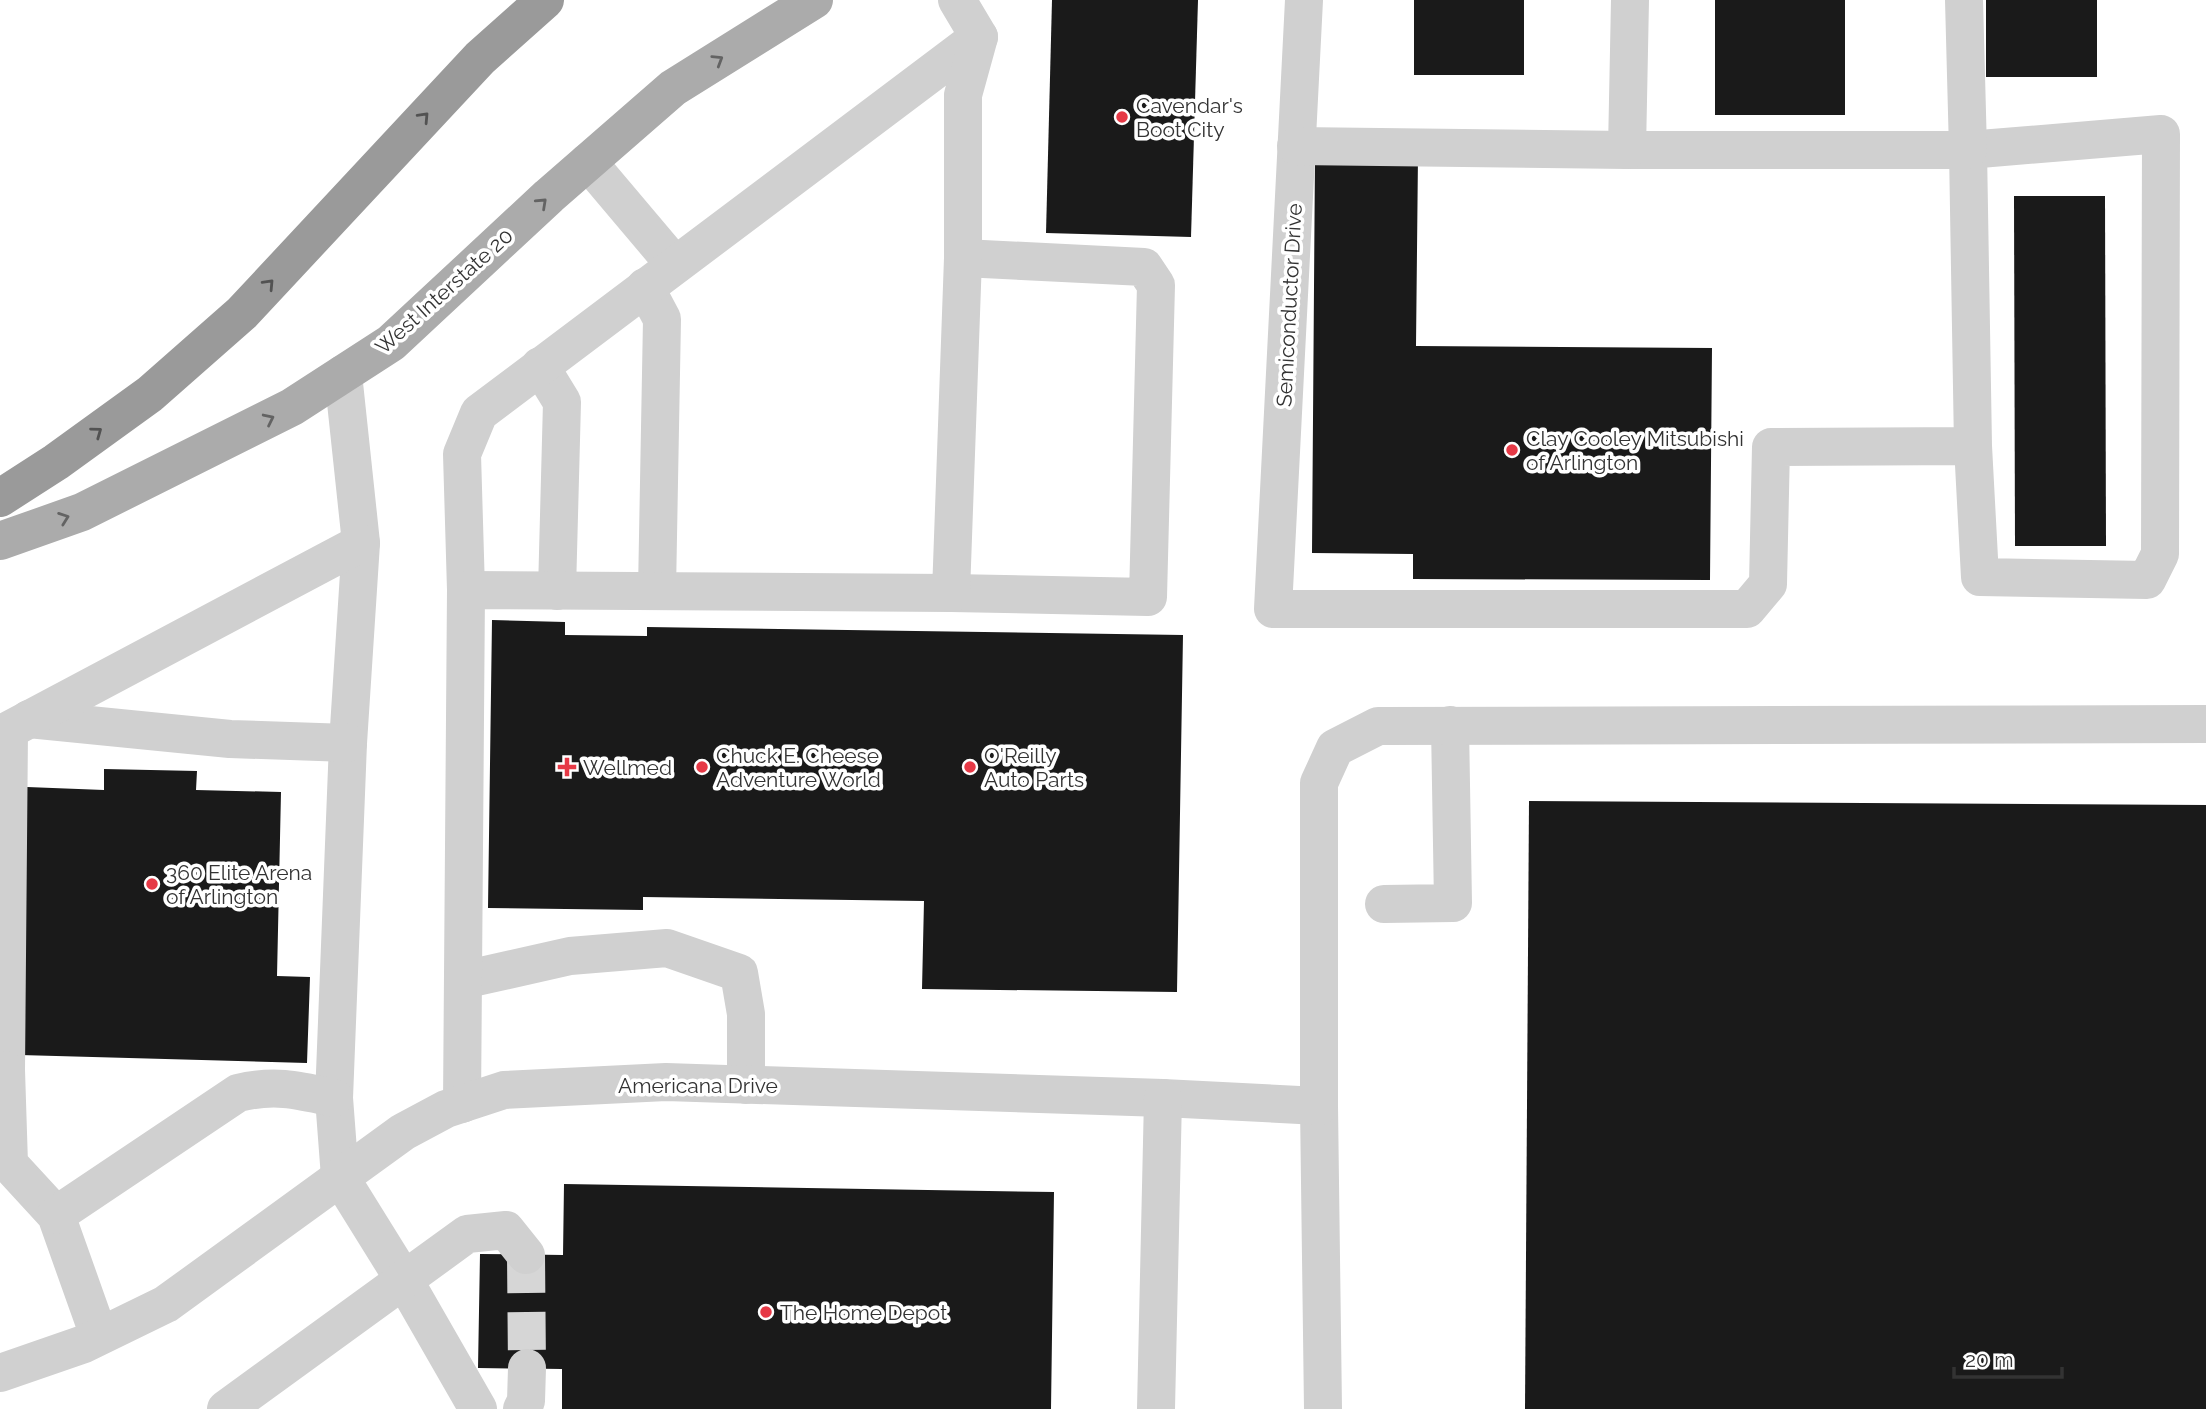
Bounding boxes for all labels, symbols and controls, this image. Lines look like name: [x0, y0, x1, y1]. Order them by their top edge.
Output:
one-way arrow: [711, 55, 724, 68]
place label: Cavendar's Boot City: [1136, 93, 1243, 142]
marker: Cavendar's Boot City: [1114, 109, 1130, 125]
one-way arrow: [415, 112, 428, 125]
one-way arrow: [534, 198, 547, 211]
street label: Semiconductor Drive: [1271, 203, 1307, 407]
street label: West Interstate 20: [370, 223, 518, 359]
one-way arrow: [261, 279, 273, 292]
one-way arrow: [262, 413, 274, 427]
place label: Clay Cooley Mitsubishi of Arlington: [1526, 426, 1744, 475]
one-way arrow: [89, 428, 102, 440]
marker: Clay Cooley Mitsubishi of Arlington: [1504, 442, 1520, 458]
one-way arrow: [58, 512, 70, 526]
place label: Chuck E. Cheese Adventure World: [716, 743, 881, 792]
place label: O'Reilly Auto Parts: [984, 743, 1084, 792]
place label: Wellmed: [583, 755, 672, 780]
marker: Wellmed: [557, 757, 577, 777]
marker: Chuck E. Cheese Adventure World: [694, 759, 710, 775]
marker: O'Reilly Auto Parts: [962, 759, 978, 775]
place label: 360 Elite Arena of Arlington: [166, 860, 312, 909]
marker: 360 Elite Arena of Arlington: [144, 876, 160, 892]
street label: Americana Drive: [618, 1073, 778, 1098]
place label: The Home Depot: [780, 1300, 947, 1325]
marker: The Home Depot: [758, 1304, 774, 1320]
scale bar: [1954, 1336, 2062, 1380]
text: 20 m: [1965, 1347, 2013, 1372]

